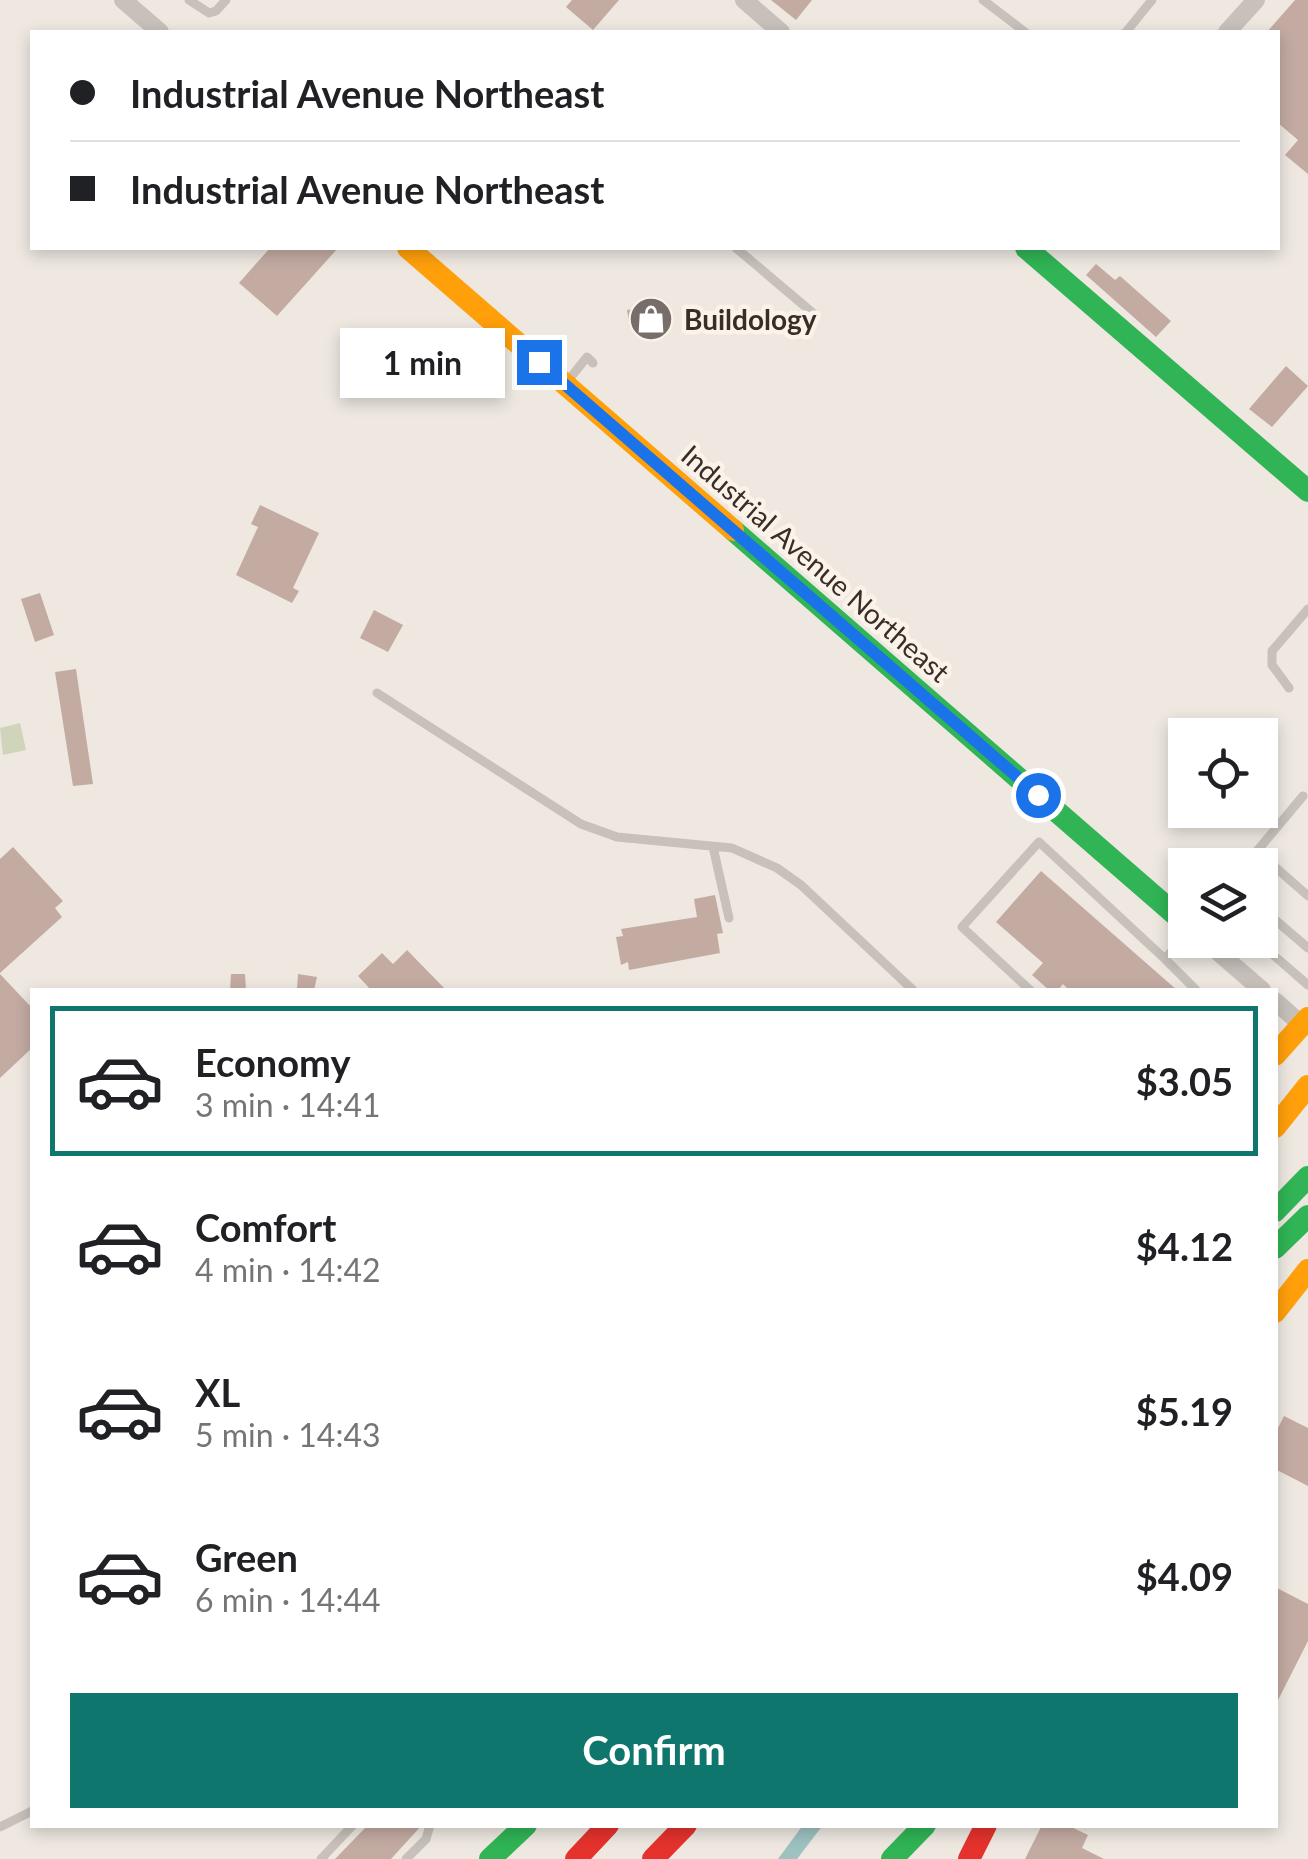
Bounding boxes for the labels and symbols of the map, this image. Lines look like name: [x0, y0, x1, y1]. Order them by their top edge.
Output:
shop icon: Buildology: [628, 296, 674, 342]
place label: Buildology: [684, 302, 817, 336]
callout: 1 min: [339, 327, 504, 397]
route end: [517, 340, 562, 385]
street label: Industrial Avenue Northeast: [675, 437, 957, 689]
route start: [1016, 773, 1061, 818]

